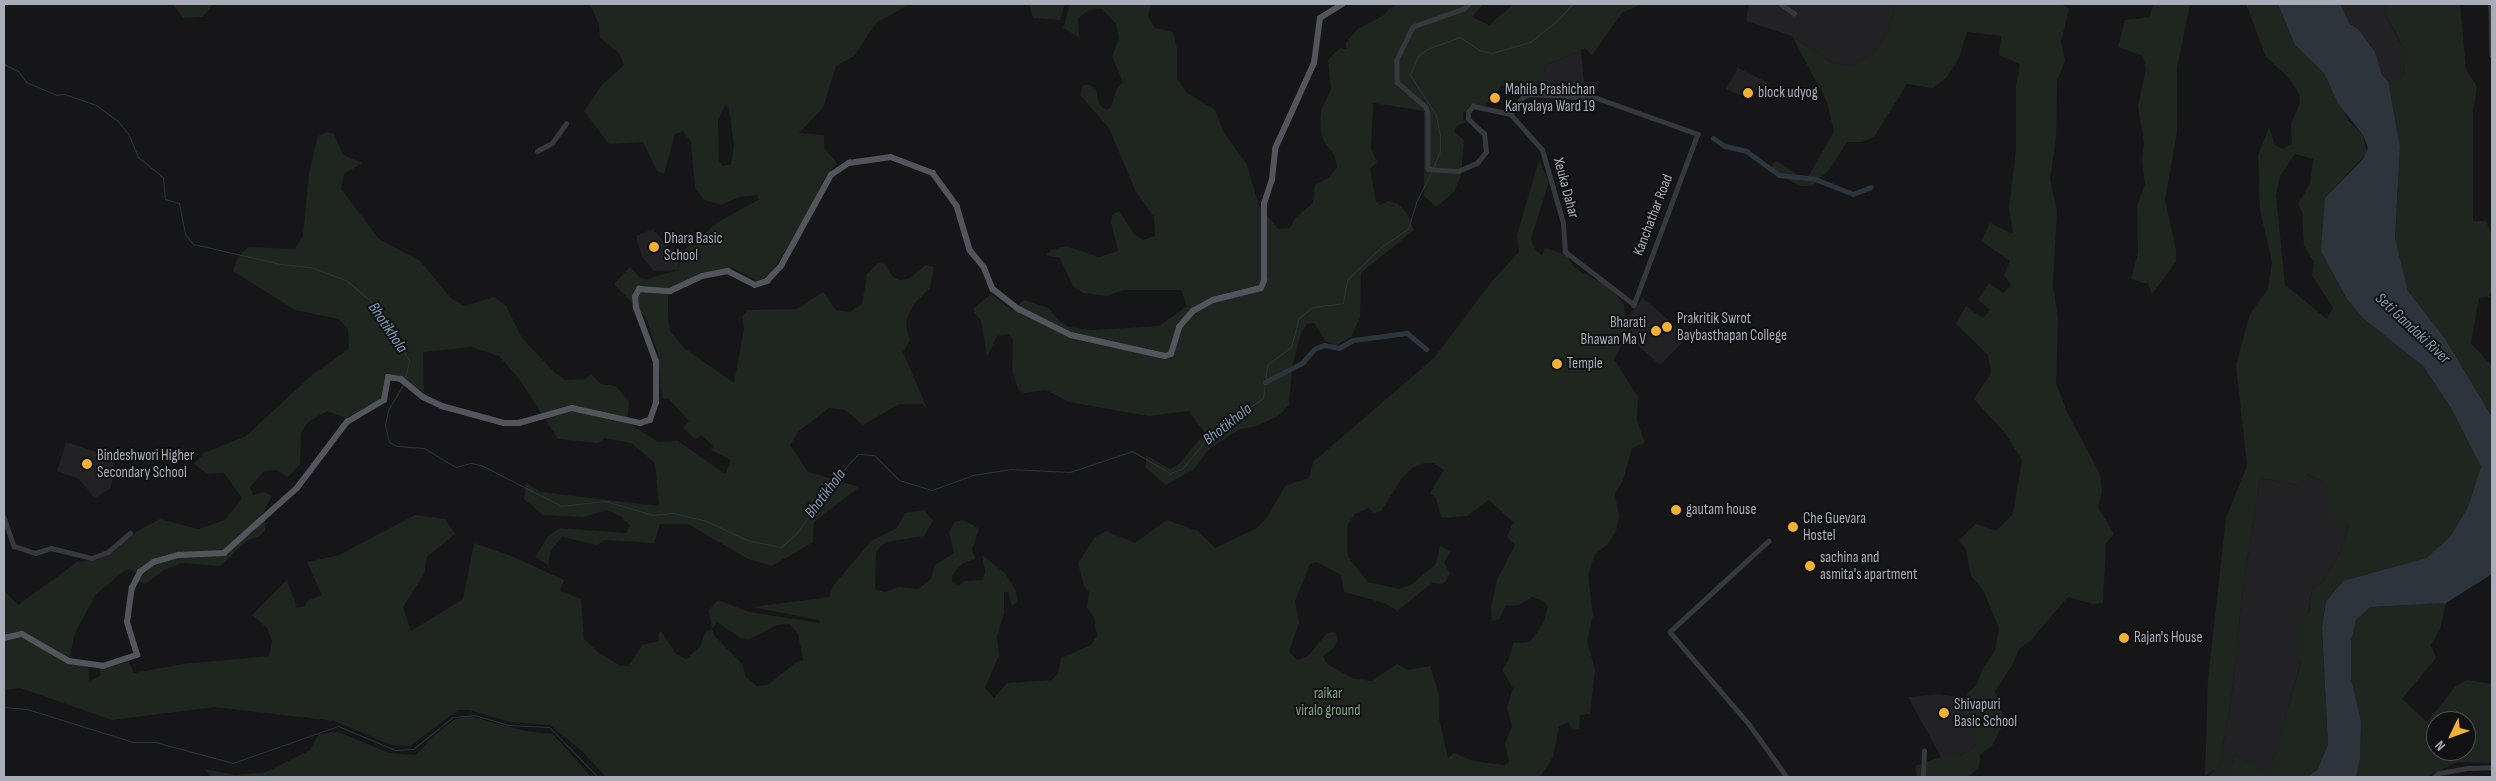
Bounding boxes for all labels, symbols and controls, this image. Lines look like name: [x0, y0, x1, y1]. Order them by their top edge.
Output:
place label: Mahila Prashichan Karyalaya Ward 19: [1505, 80, 1595, 115]
place label: block udyog: [1758, 84, 1818, 102]
marker: block udyog: [1742, 87, 1754, 99]
marker: Mahila Prashichan Karyalaya Ward 19: [1489, 92, 1501, 104]
street label: Xeuka Dahar: [1549, 156, 1583, 220]
street label: Kanchathar Road: [1629, 172, 1677, 258]
place label: Dhara Basic School: [664, 229, 722, 264]
marker: Dhara Basic School: [648, 241, 660, 253]
water label: Seti Gandaki River: [2371, 289, 2453, 369]
water label: Bhotikhola: [363, 299, 411, 357]
place label: Prakritik Swrot Baybasthapan College: [1677, 309, 1787, 344]
place label: Bharati Bhawan Ma V: [1581, 313, 1646, 348]
marker: Prakritik Swrot Baybasthapan College: [1661, 321, 1673, 333]
marker: Bharati Bhawan Ma V: [1650, 325, 1662, 337]
place label: Temple: [1567, 355, 1603, 373]
marker: Temple: [1551, 358, 1563, 370]
water label: Bhotikhola: [1200, 400, 1256, 450]
place label: Bindeshwori Higher Secondary School: [97, 446, 194, 481]
marker: Bindeshwori Higher Secondary School: [81, 458, 93, 470]
water label: Bhotikhola: [801, 466, 851, 522]
place label: gautam house: [1686, 501, 1756, 519]
marker: gautam house: [1670, 504, 1682, 516]
place label: Che Guevara Hostel: [1803, 509, 1866, 544]
marker: Che Guevara Hostel: [1787, 521, 1799, 533]
place label: sachina and asmita's apartment: [1820, 548, 1918, 583]
marker: sachina and asmita's apartment: [1804, 560, 1816, 572]
place label: Rajan's House: [2134, 629, 2203, 647]
marker: Rajan's House: [2118, 632, 2130, 644]
park label: raikar viralo ground: [1295, 684, 1361, 719]
place label: Shivapuri Basic School: [1954, 695, 2017, 730]
marker: Shivapuri Basic School: [1938, 707, 1950, 719]
north arrow: [2426, 711, 2476, 761]
text: N: [2431, 737, 2449, 754]

